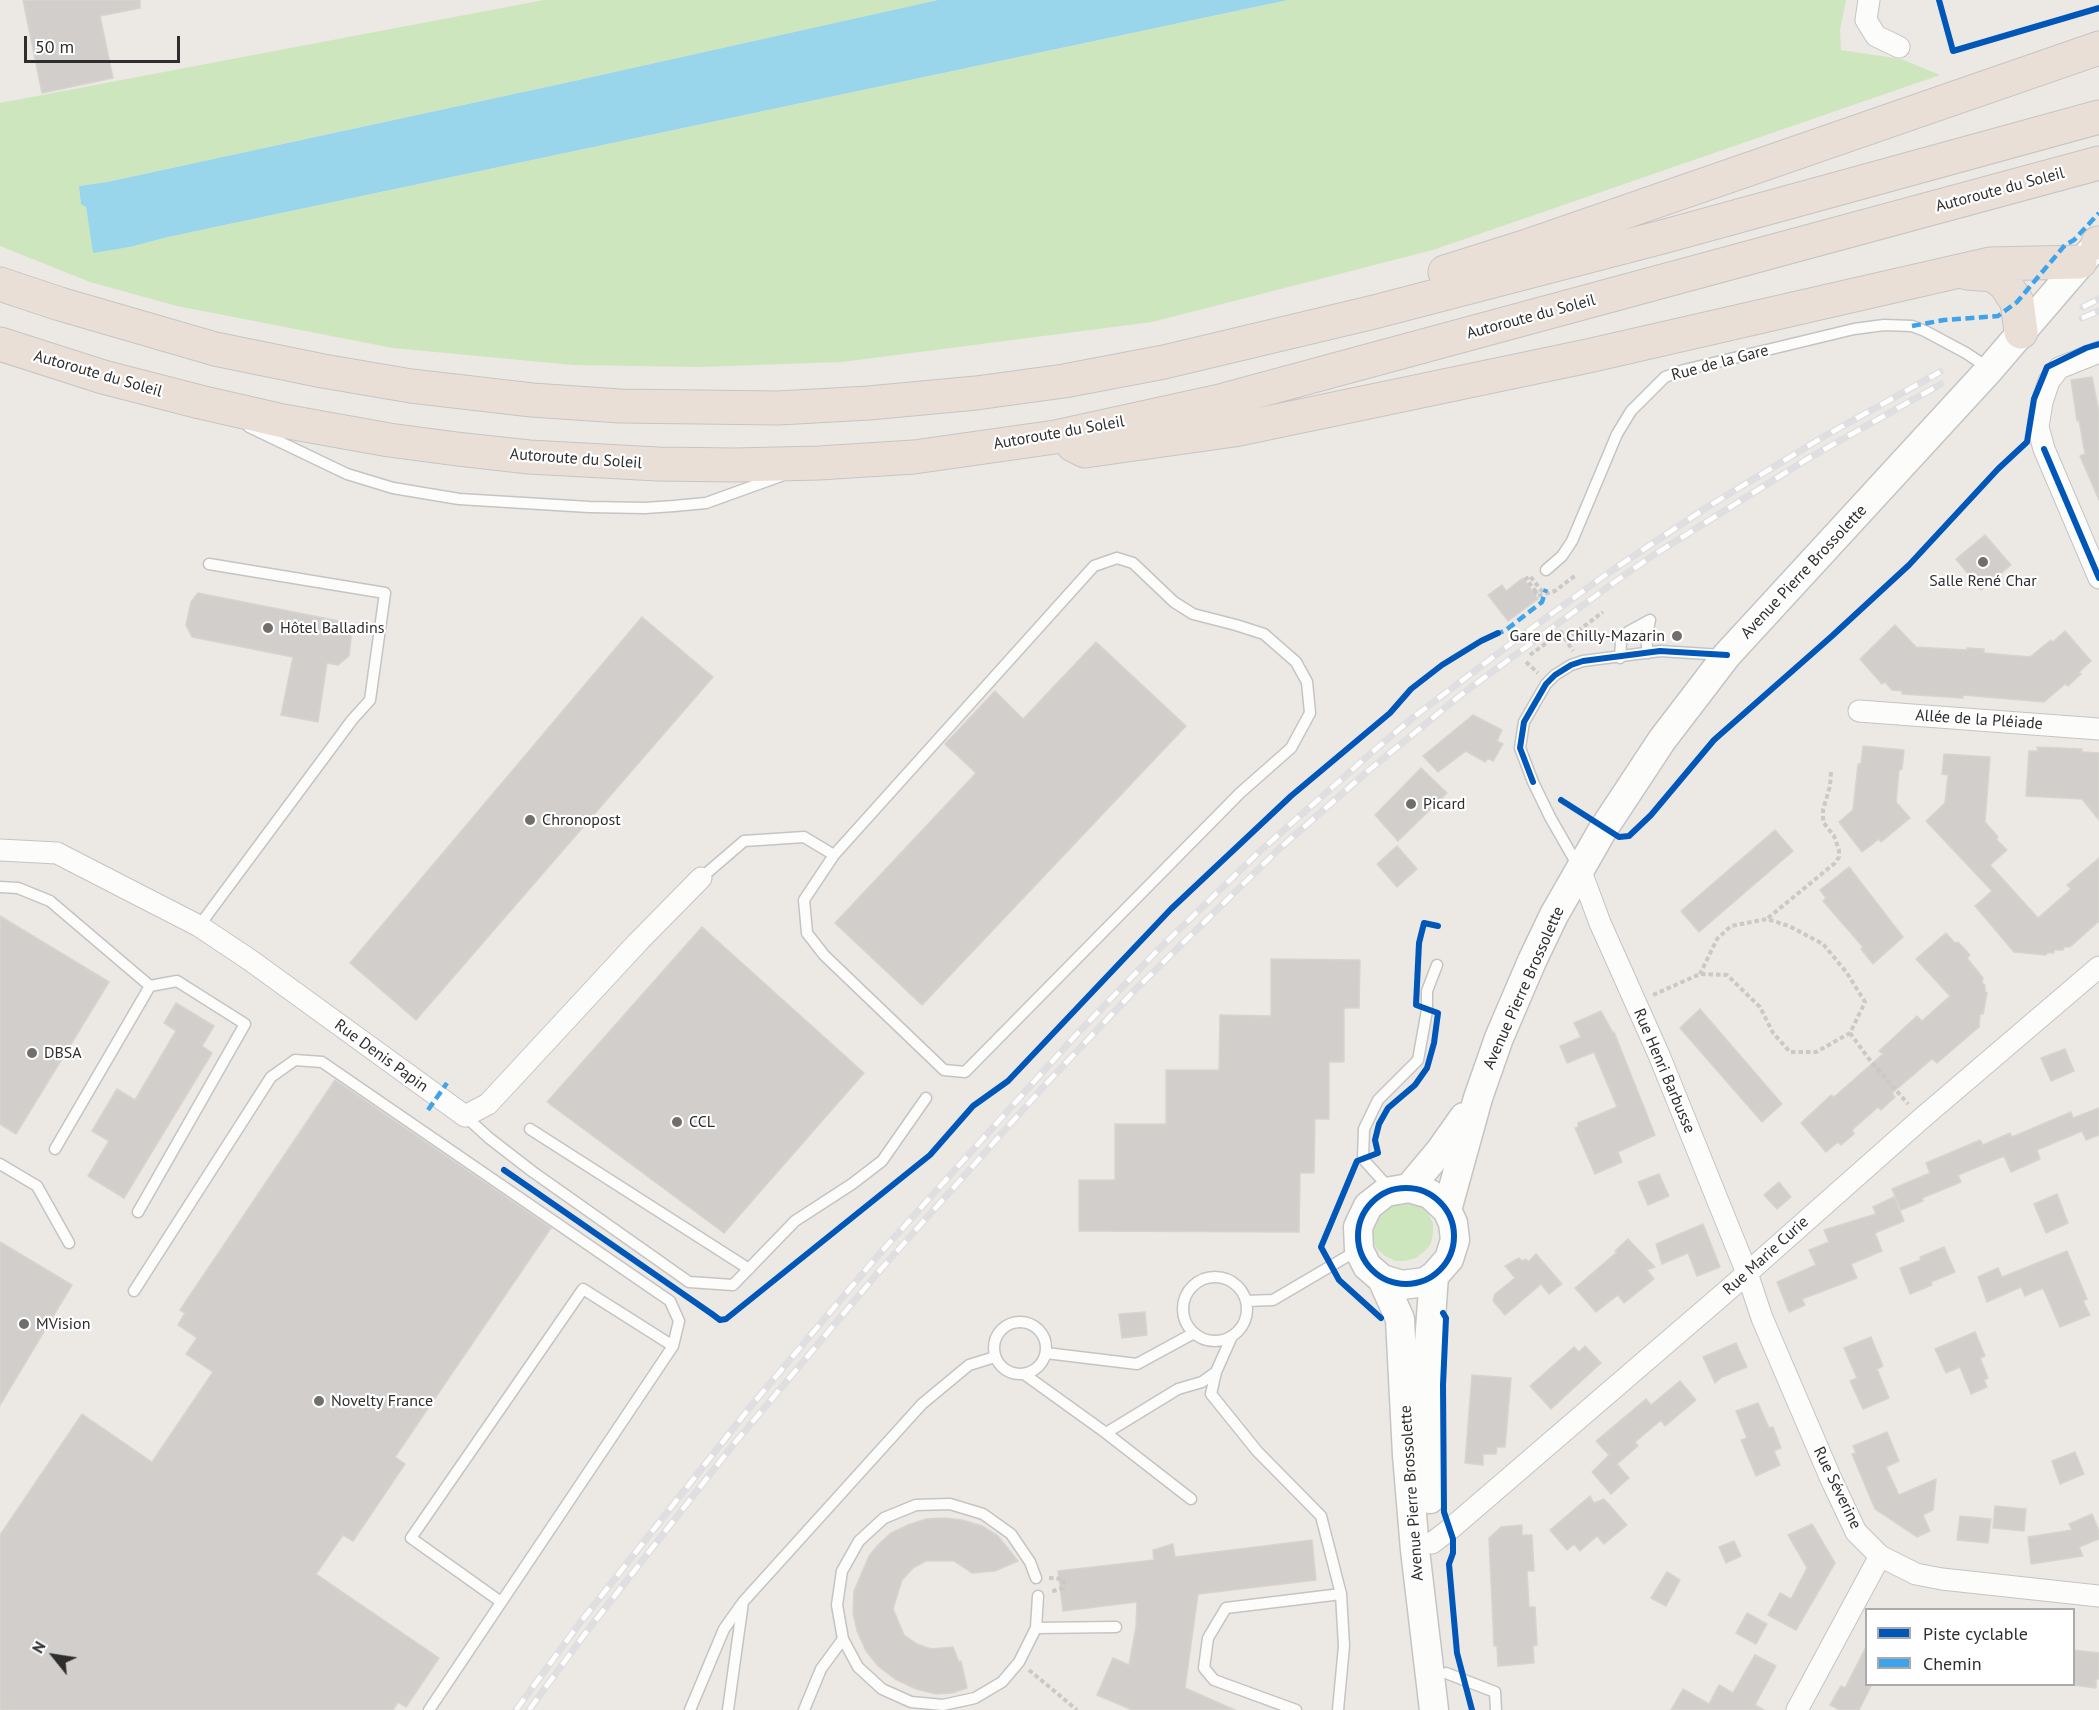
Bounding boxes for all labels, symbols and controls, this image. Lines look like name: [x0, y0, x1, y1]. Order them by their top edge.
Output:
scale bar: [27, 24, 183, 62]
text: 50 m: [35, 35, 74, 58]
street label: Autoroute du Soleil: [1934, 164, 2066, 216]
street label: Autoroute du Soleil: [1465, 291, 1597, 343]
street label: Rue de la Gare: [1669, 341, 1771, 385]
street label: Autoroute du Soleil: [32, 347, 164, 401]
street label: Autoroute du Soleil: [992, 412, 1126, 454]
street label: Autoroute du Soleil: [509, 445, 643, 473]
street label: Avenue Pierre Brossolette: [1737, 501, 1871, 643]
marker: Salle René Char: [1976, 555, 1990, 569]
place label: Salle René Char: [1929, 571, 2037, 591]
place label: Hôtel Balladins: [280, 618, 385, 638]
marker: Hôtel Balladins: [261, 621, 275, 635]
place label: Gare de Chilly-Mazarin: [1510, 626, 1665, 646]
marker: Gare de Chilly-Mazarin: [1670, 629, 1684, 643]
street label: Allée de la Pléiade: [1915, 706, 2043, 734]
place label: Picard: [1423, 794, 1465, 814]
marker: Picard: [1404, 797, 1418, 811]
place label: Chronopost: [542, 810, 621, 830]
marker: Chronopost: [523, 813, 537, 827]
street label: Avenue Pierre Brossolette: [1479, 904, 1569, 1072]
street label: Rue Henri Barbusse: [1629, 1006, 1699, 1136]
street label: Rue Denis Papin: [330, 1016, 432, 1096]
place label: DBSA: [44, 1043, 82, 1063]
marker: DBSA: [25, 1046, 39, 1060]
place label: CCL: [689, 1112, 715, 1132]
marker: CCL: [670, 1115, 684, 1129]
street label: Rue Marie Curie: [1719, 1213, 1813, 1299]
place label: MVision: [36, 1314, 90, 1334]
marker: MVision: [17, 1317, 31, 1331]
place label: Novelty France: [331, 1391, 433, 1411]
marker: Novelty France: [312, 1394, 326, 1408]
street label: Avenue Pierre Brossolette: [1396, 1405, 1428, 1581]
street label: Rue Séverine: [1809, 1444, 1865, 1532]
legend: [1865, 1608, 2075, 1686]
text: Piste cyclable: [1923, 1622, 2028, 1645]
north arrow: [24, 1626, 84, 1686]
text: N: [27, 1637, 50, 1657]
text: Chemin: [1923, 1652, 1982, 1675]

